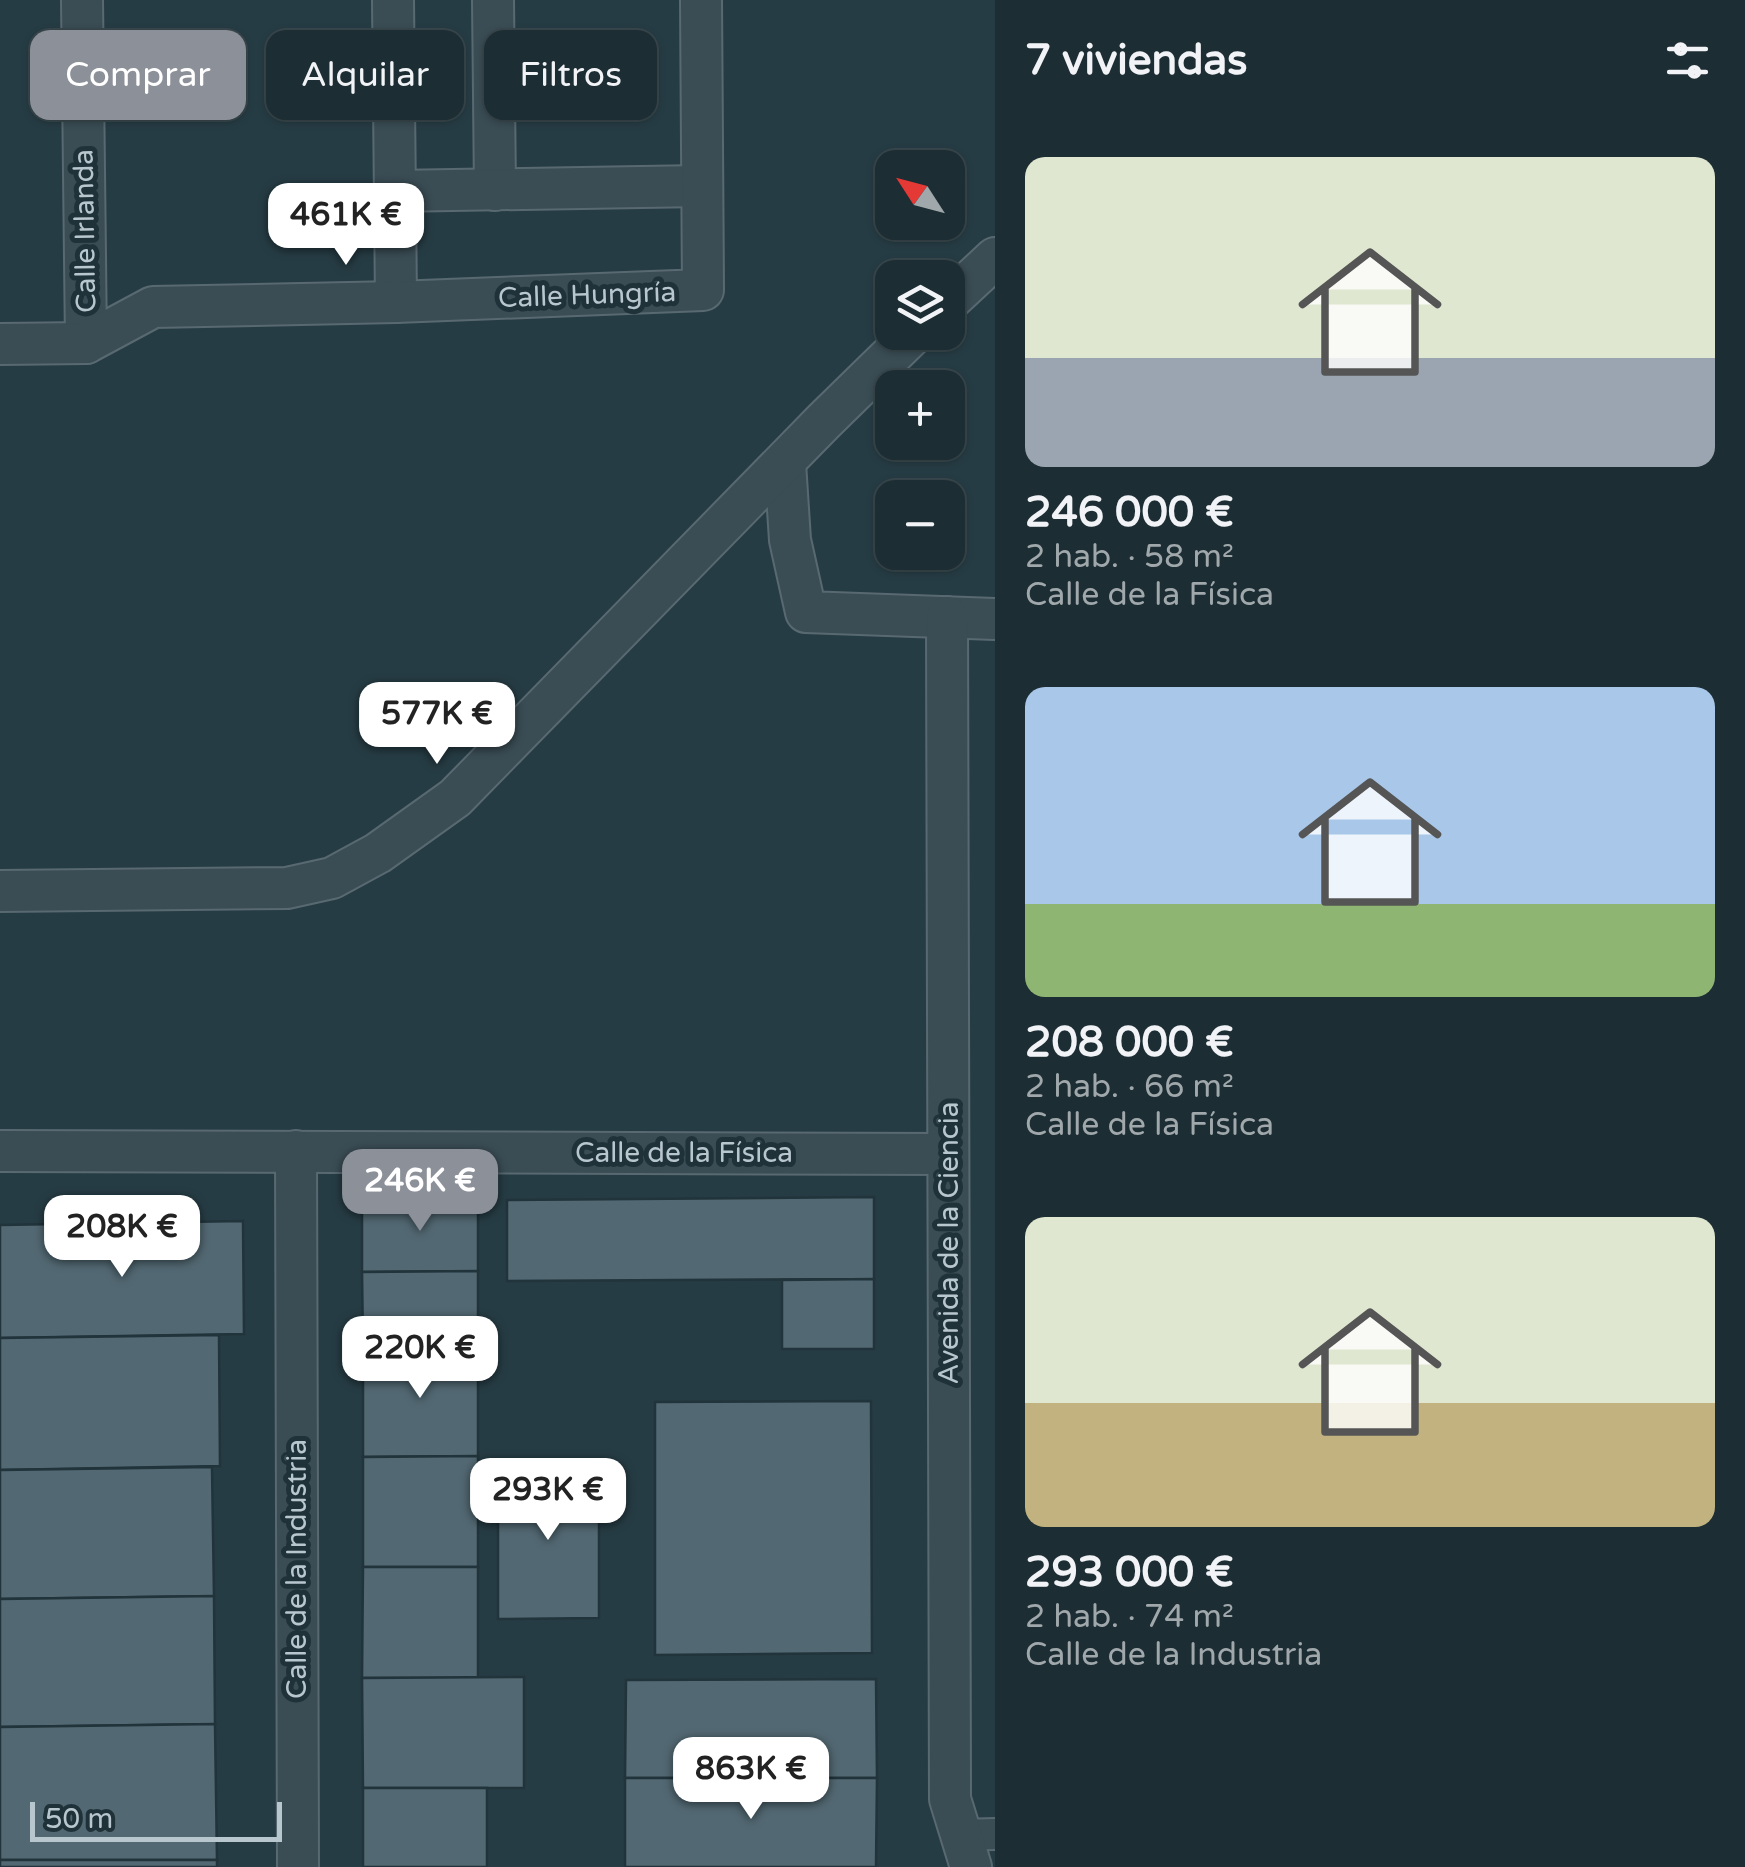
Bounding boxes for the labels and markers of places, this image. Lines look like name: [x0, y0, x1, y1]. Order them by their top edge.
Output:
pin: 461K €: [265, 183, 427, 268]
pin: 577K €: [356, 682, 518, 767]
pin: 246K €: [339, 1149, 501, 1234]
pin: 208K €: [41, 1195, 203, 1280]
pin: 220K €: [339, 1316, 501, 1401]
pin: 293K €: [467, 1458, 629, 1543]
pin: 863K €: [670, 1737, 832, 1822]

